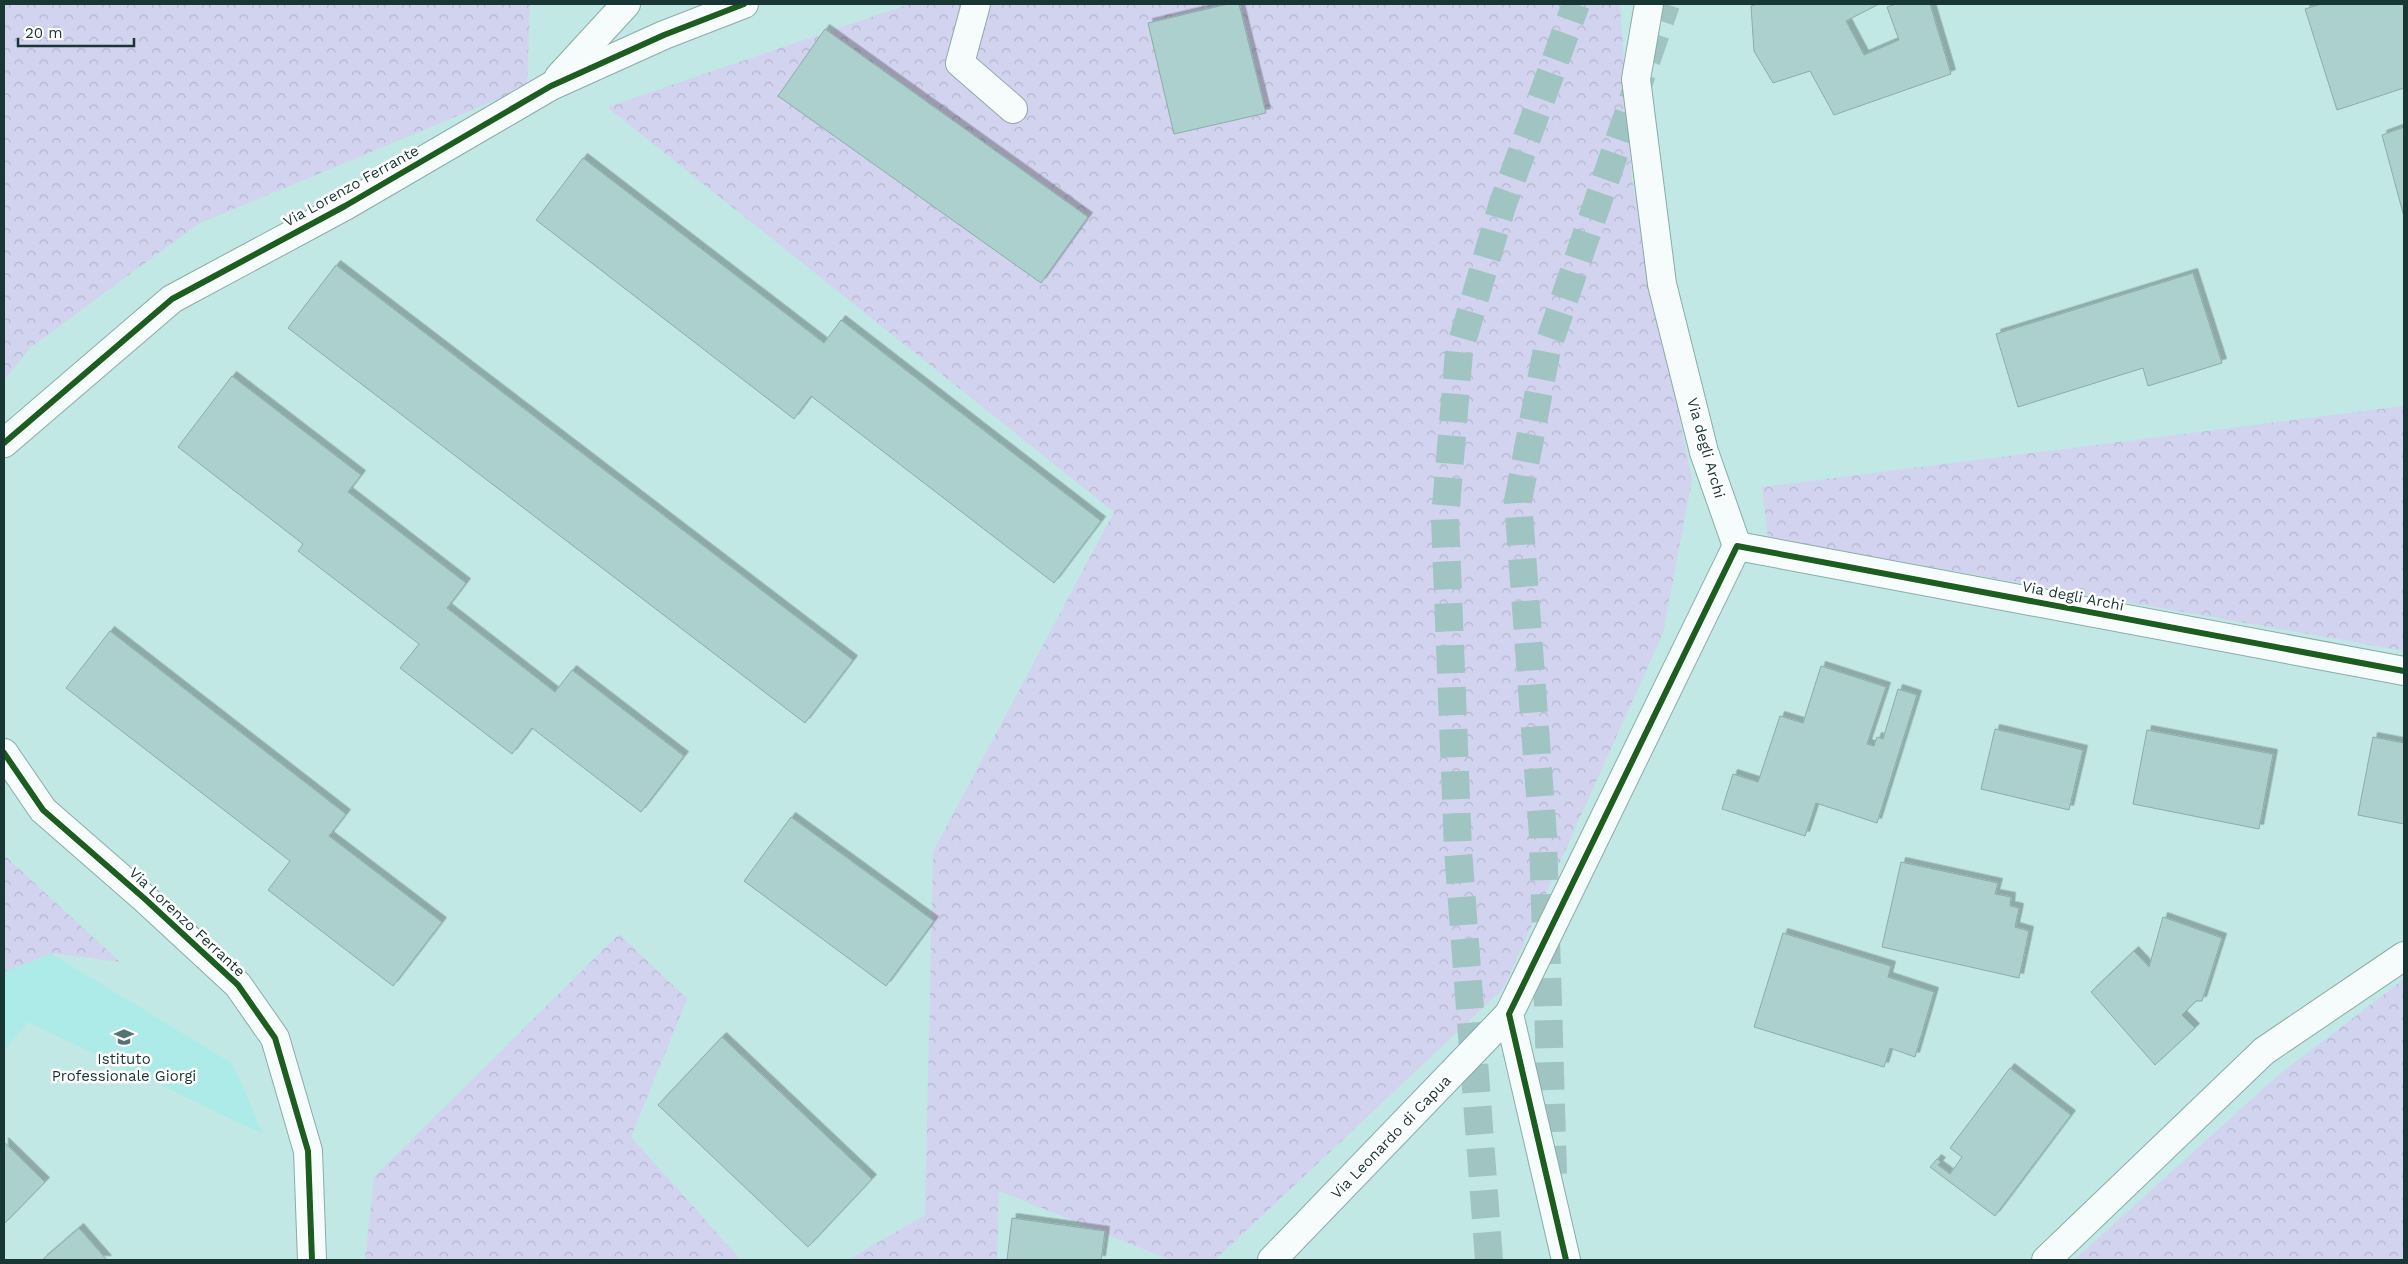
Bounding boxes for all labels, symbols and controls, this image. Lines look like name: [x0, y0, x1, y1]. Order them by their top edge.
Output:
scale bar: [18, 15, 134, 47]
text: 20 m: [25, 24, 63, 42]
street label: Via Lorenzo Ferrante: [280, 141, 422, 231]
street label: Via degli Archi: [1683, 396, 1729, 500]
street label: Via degli Archi: [2020, 577, 2126, 615]
street label: Via Lorenzo Ferrante: [125, 864, 249, 980]
school or university icon: Istituto Professionale Giorgi: [113, 1026, 135, 1048]
place label: Istituto Professionale Giorgi: [52, 1050, 196, 1085]
street label: Via Leonardo di Capua: [1327, 1071, 1455, 1203]

